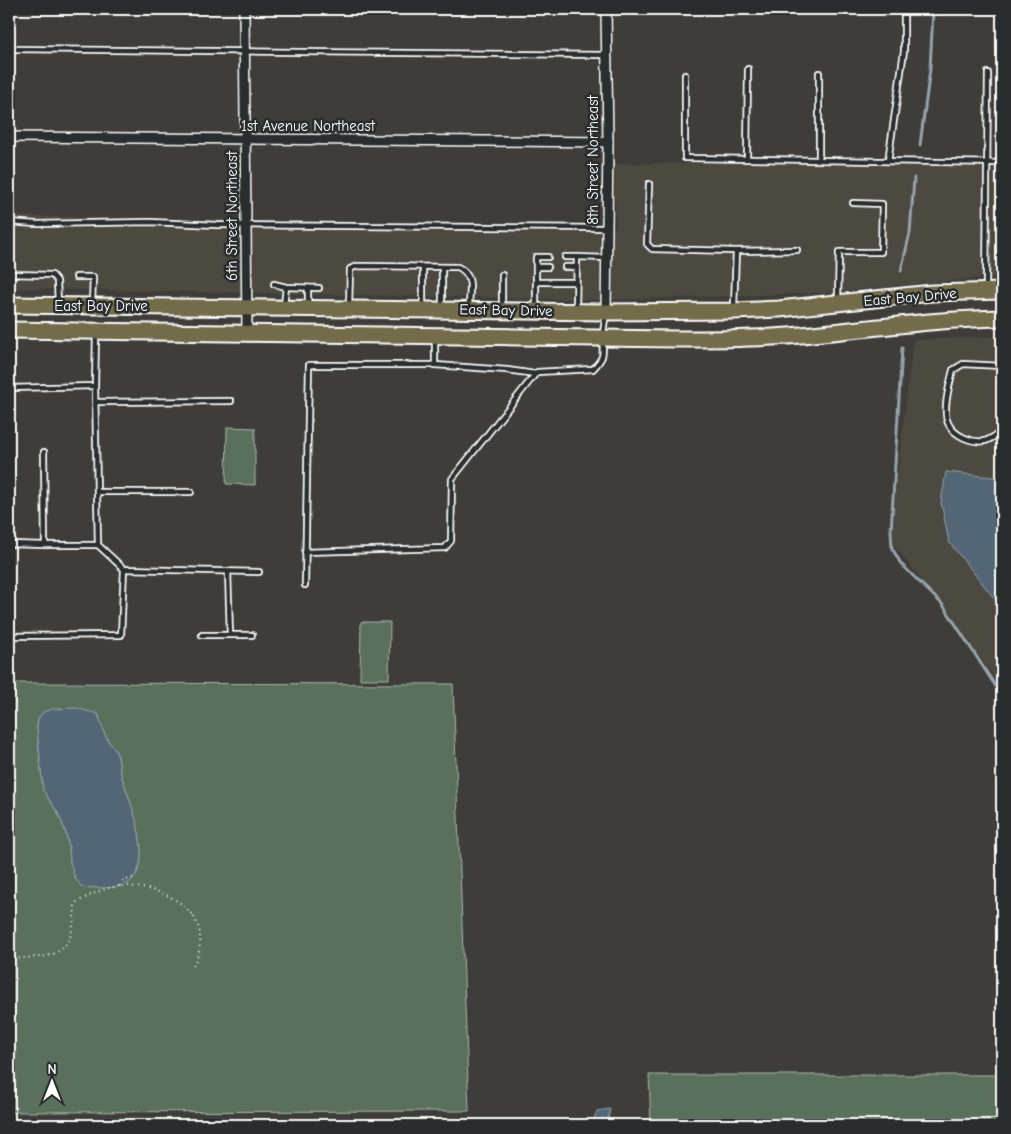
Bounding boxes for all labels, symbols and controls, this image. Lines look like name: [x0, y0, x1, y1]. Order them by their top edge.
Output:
street label: 8th Street Northeast: [584, 95, 602, 225]
street label: 1st Avenue Northeast: [241, 117, 376, 135]
street label: 6th Street Northeast: [223, 150, 241, 281]
street label: East Bay Drive: [863, 284, 958, 310]
street label: East Bay Drive: [54, 297, 148, 315]
street label: East Bay Drive: [459, 300, 553, 320]
north arrow: [28, 1056, 78, 1106]
text: N: [47, 1061, 57, 1078]

